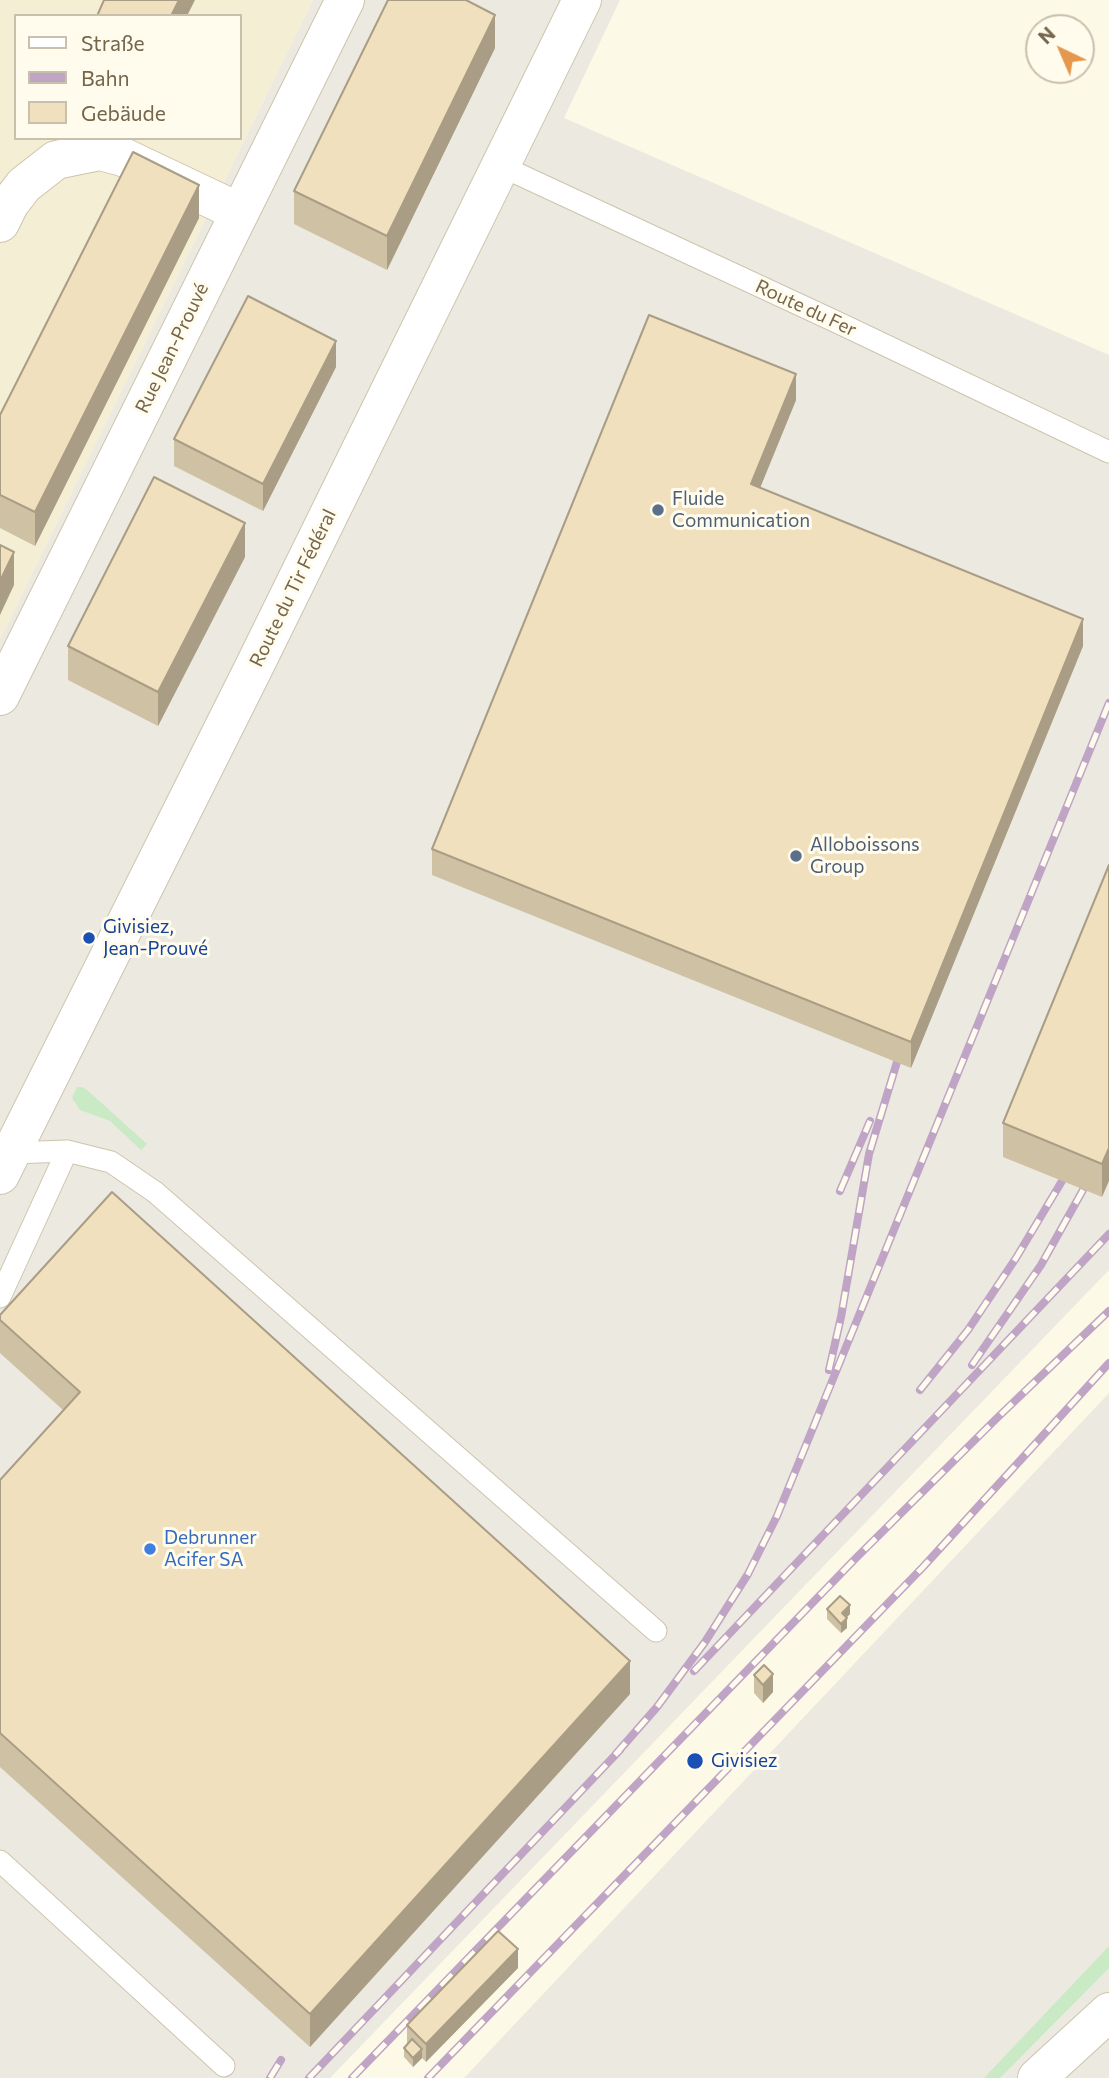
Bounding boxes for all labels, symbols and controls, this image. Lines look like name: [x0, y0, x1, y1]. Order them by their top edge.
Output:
legend: [14, 14, 242, 140]
north arrow: [1025, 14, 1095, 84]
text: N: [1033, 22, 1060, 48]
text: Straße: [81, 30, 145, 55]
text: Bahn: [81, 65, 130, 90]
text: Gebäude: [81, 100, 166, 125]
street label: Route du Fer: [752, 275, 860, 341]
street label: Rue Jean-Prouvé: [131, 279, 213, 417]
place label: Fluide Communication: [672, 488, 810, 532]
marker: Fluide Communication: [650, 502, 666, 518]
street label: Route du Tir Fédéral: [245, 505, 341, 671]
place label: Alloboissons Group: [810, 834, 920, 878]
marker: Alloboissons Group: [788, 848, 804, 864]
place label: Givisiez, Jean-Prouvé: [103, 916, 208, 960]
marker: Givisiez, Jean-Prouvé: [81, 930, 97, 946]
place label: Debrunner Acifer SA: [164, 1527, 257, 1571]
marker: Debrunner Acifer SA: [142, 1541, 158, 1557]
place label: Givisiez: [711, 1750, 777, 1772]
marker: Givisiez: [685, 1751, 705, 1771]

